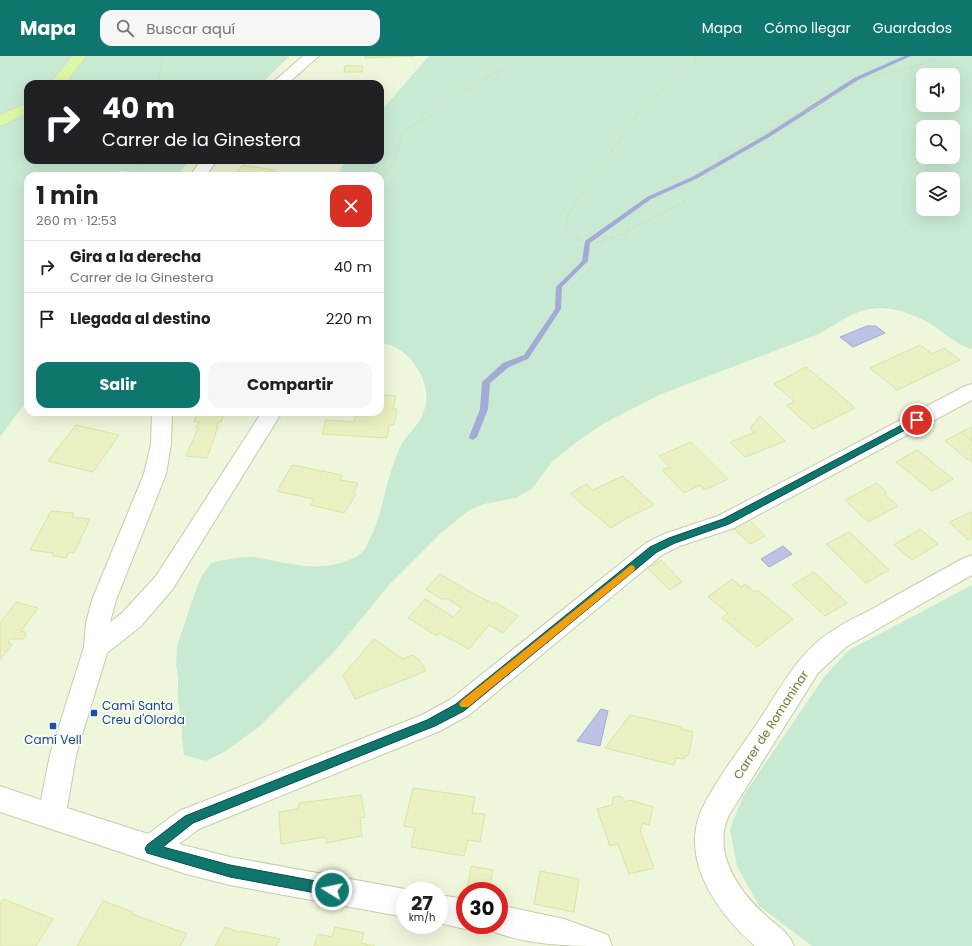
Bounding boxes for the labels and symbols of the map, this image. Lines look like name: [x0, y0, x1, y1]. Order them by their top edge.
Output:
pin: [900, 403, 934, 437]
street label: Carrer de Romaninar: [729, 667, 812, 782]
place label: Camí Santa Creu d'Olorda: [102, 697, 185, 728]
marker: Camí Santa Creu d'Olorda: [89, 708, 99, 718]
marker: Camí Vell: [48, 721, 58, 731]
place label: Camí Vell: [24, 731, 82, 748]
position arrow: [311, 869, 353, 911]
speed limit sign: 30: [456, 882, 508, 934]

